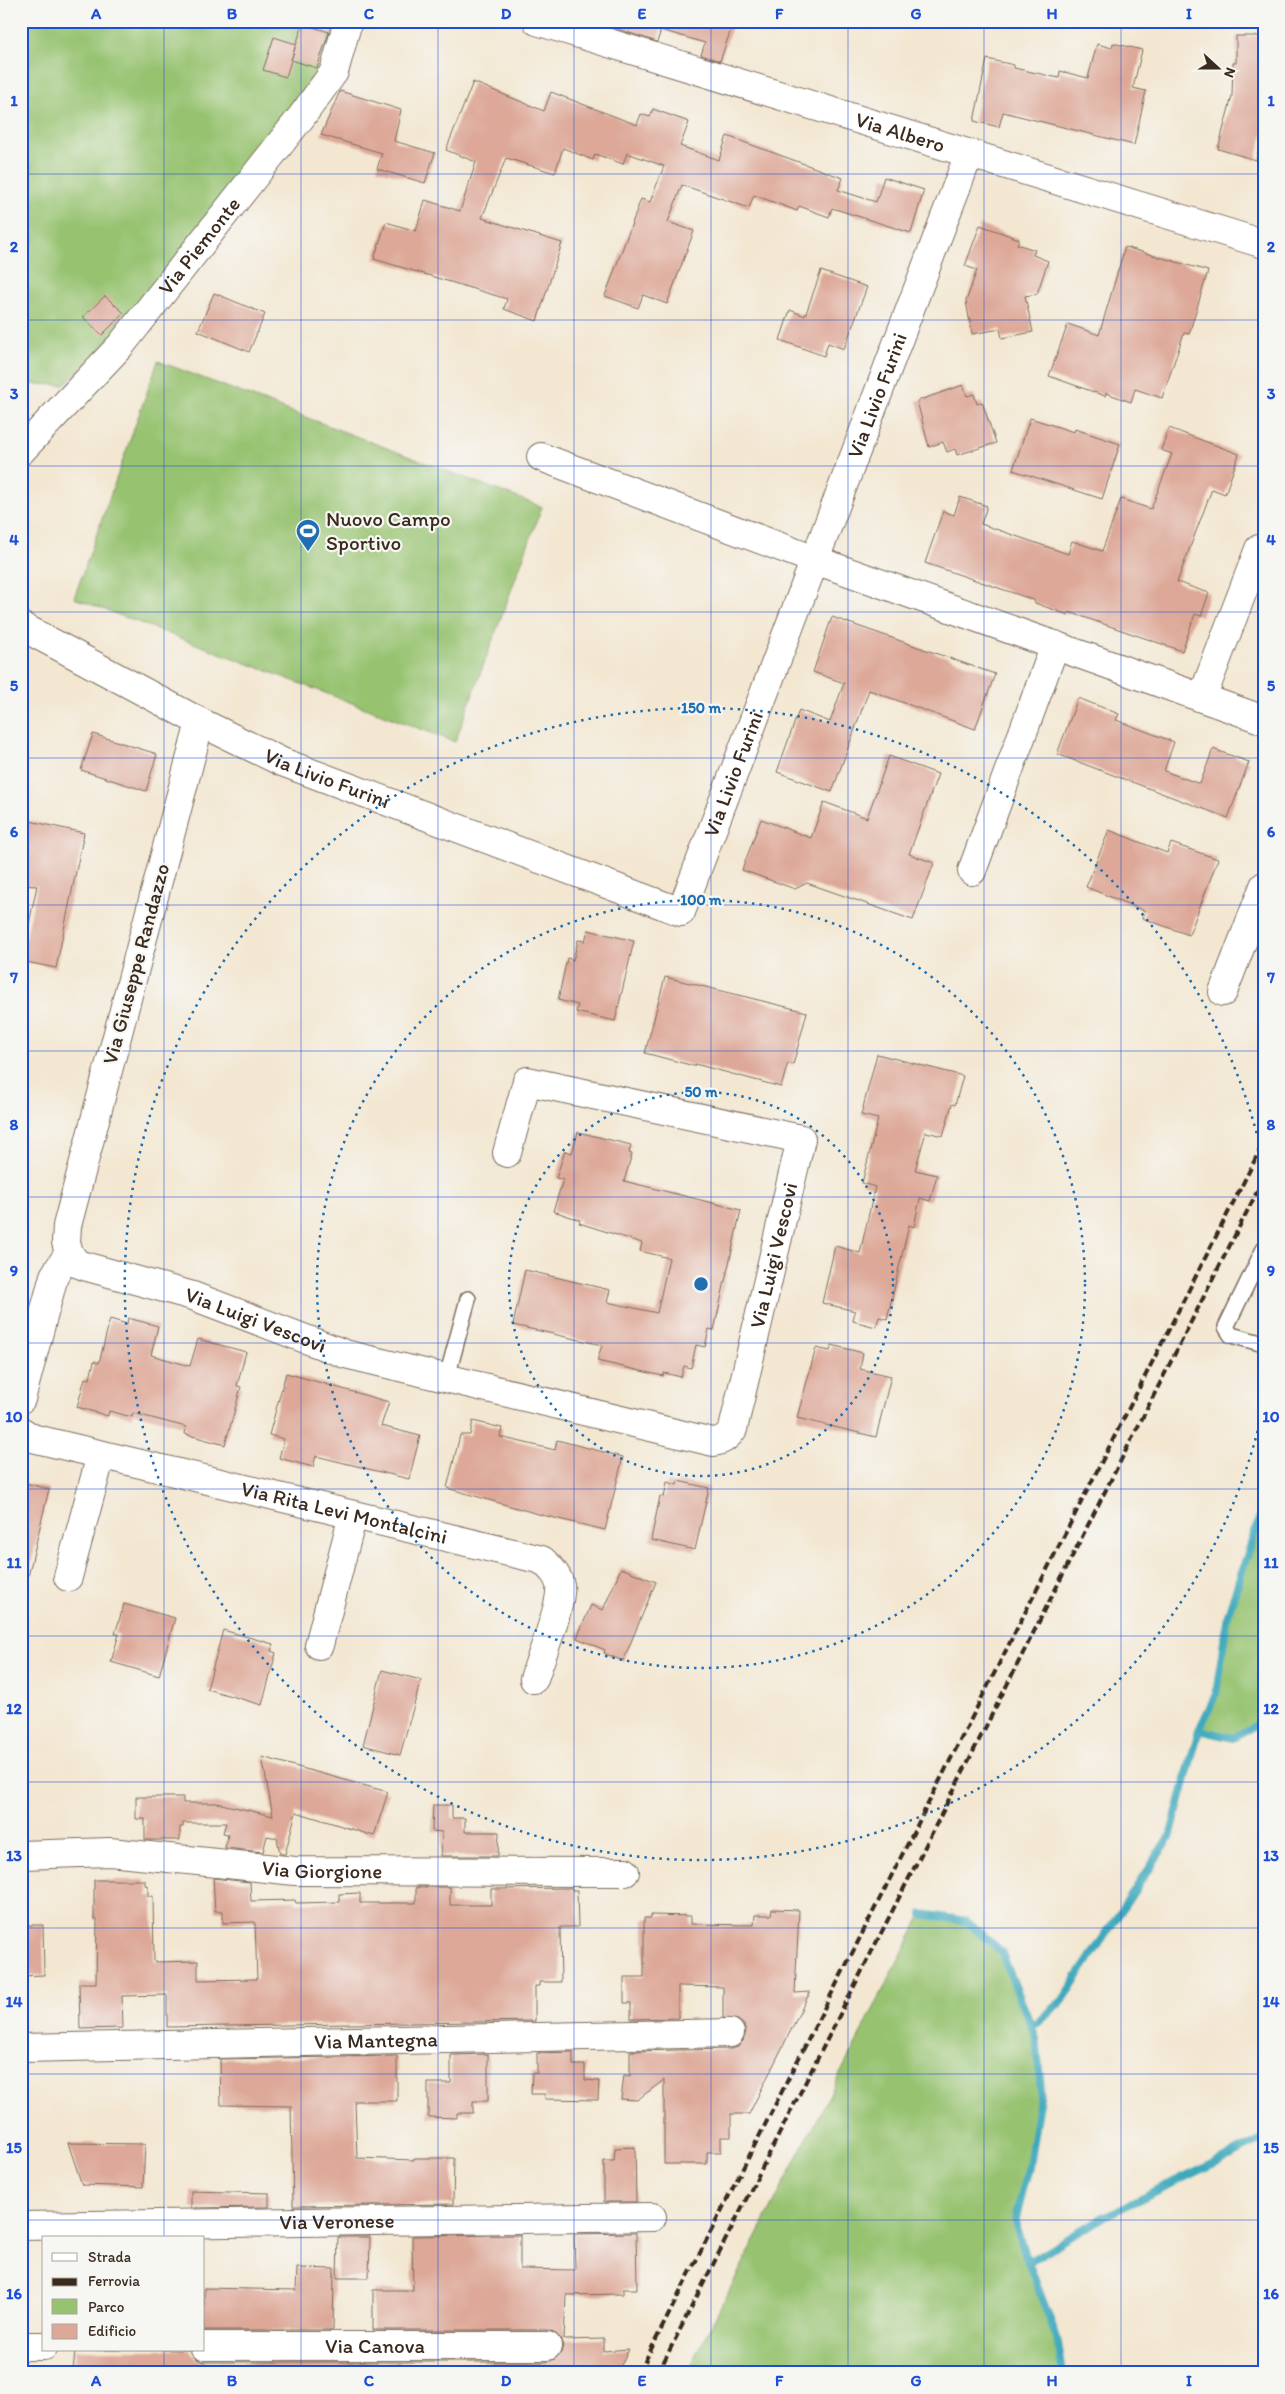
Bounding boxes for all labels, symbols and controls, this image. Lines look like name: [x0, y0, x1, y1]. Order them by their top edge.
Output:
text: A: [90, 4, 102, 23]
text: B: [227, 4, 238, 23]
text: C: [364, 4, 375, 23]
text: D: [501, 4, 512, 23]
text: E: [638, 4, 647, 23]
text: F: [775, 4, 784, 23]
text: G: [910, 4, 922, 23]
text: H: [1046, 4, 1058, 23]
text: I: [1186, 4, 1192, 23]
north arrow: [1192, 42, 1242, 92]
text: N: [1220, 65, 1239, 80]
text: 1: [10, 91, 18, 110]
text: 1: [1267, 91, 1275, 110]
street label: Via Albero: [853, 106, 948, 157]
street label: Via Piemonte: [153, 192, 245, 300]
text: 2: [10, 237, 19, 256]
text: 2: [1267, 237, 1276, 256]
street label: Via Livio Furini: [842, 329, 912, 462]
text: 3: [10, 384, 19, 403]
text: 3: [1267, 384, 1276, 403]
place label: Nuovo Campo Sportivo: [326, 506, 451, 555]
sports icon: Nuovo Campo Sportivo: [295, 518, 321, 552]
text: 4: [9, 530, 19, 549]
text: 4: [1266, 530, 1276, 549]
text: 5: [10, 676, 19, 695]
text: 5: [1267, 676, 1276, 695]
text: 150 m: [681, 699, 721, 717]
street label: Via Livio Furini: [698, 708, 768, 840]
street label: Via Livio Furini: [260, 742, 393, 813]
text: 6: [10, 822, 19, 841]
text: 6: [1267, 822, 1276, 841]
street label: Via Giuseppe Randazzo: [97, 861, 174, 1067]
text: 100 m: [680, 891, 722, 909]
text: 7: [9, 968, 18, 987]
text: 7: [1266, 968, 1275, 987]
text: 50 m: [684, 1083, 718, 1101]
text: 8: [10, 1115, 19, 1134]
text: 8: [1267, 1115, 1276, 1134]
street label: Via Luigi Vescovi: [744, 1180, 802, 1331]
text: 9: [10, 1261, 18, 1280]
text: 9: [1267, 1261, 1275, 1280]
centre of rings: [692, 1275, 710, 1293]
street label: Via Luigi Vescovi: [183, 1282, 330, 1358]
text: 10: [5, 1407, 23, 1426]
text: 10: [1262, 1407, 1280, 1426]
street label: Via Rita Levi Montalcini: [239, 1475, 450, 1549]
text: 11: [7, 1553, 22, 1572]
text: 11: [1264, 1553, 1279, 1572]
text: 12: [6, 1699, 23, 1718]
text: 12: [1263, 1699, 1280, 1718]
text: 13: [6, 1846, 22, 1865]
text: 13: [1263, 1846, 1279, 1865]
street label: Via Giorgione: [261, 1855, 382, 1883]
text: 14: [5, 1992, 23, 2011]
text: 14: [1262, 1992, 1280, 2011]
street label: Via Mantegna: [314, 2026, 438, 2054]
text: 15: [6, 2138, 23, 2157]
text: 15: [1263, 2138, 1280, 2157]
street label: Via Veronese: [279, 2208, 395, 2234]
legend: [42, 2236, 205, 2352]
text: Strada: [88, 2248, 132, 2266]
text: Ferrovia: [88, 2272, 140, 2290]
text: 16: [6, 2284, 22, 2303]
text: 16: [1263, 2284, 1279, 2303]
text: Parco: [88, 2298, 124, 2316]
text: Edificio: [88, 2322, 136, 2340]
street label: Via Canova: [325, 2333, 425, 2358]
text: A: [90, 2371, 102, 2390]
text: B: [227, 2371, 238, 2390]
text: C: [364, 2371, 375, 2390]
text: D: [501, 2371, 512, 2390]
text: E: [638, 2371, 647, 2390]
text: F: [775, 2371, 784, 2390]
text: G: [910, 2371, 922, 2390]
text: H: [1046, 2371, 1058, 2390]
text: I: [1186, 2371, 1192, 2390]

